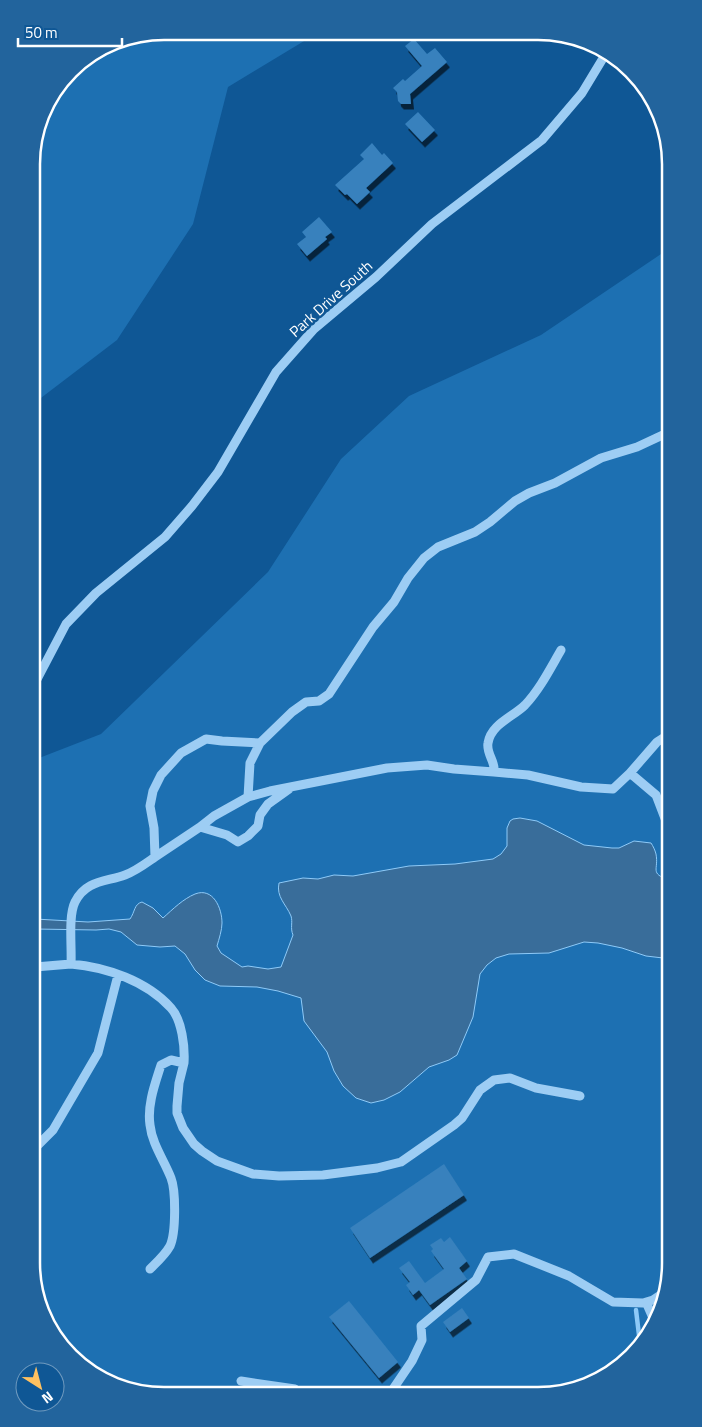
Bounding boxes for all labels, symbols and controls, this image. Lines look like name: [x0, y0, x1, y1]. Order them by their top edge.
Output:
scale bar: [18, 15, 121, 47]
text: 50 m: [25, 21, 58, 44]
street label: Park Drive South: [284, 255, 378, 342]
north arrow: [15, 1362, 65, 1412]
text: N: [38, 1387, 58, 1409]

